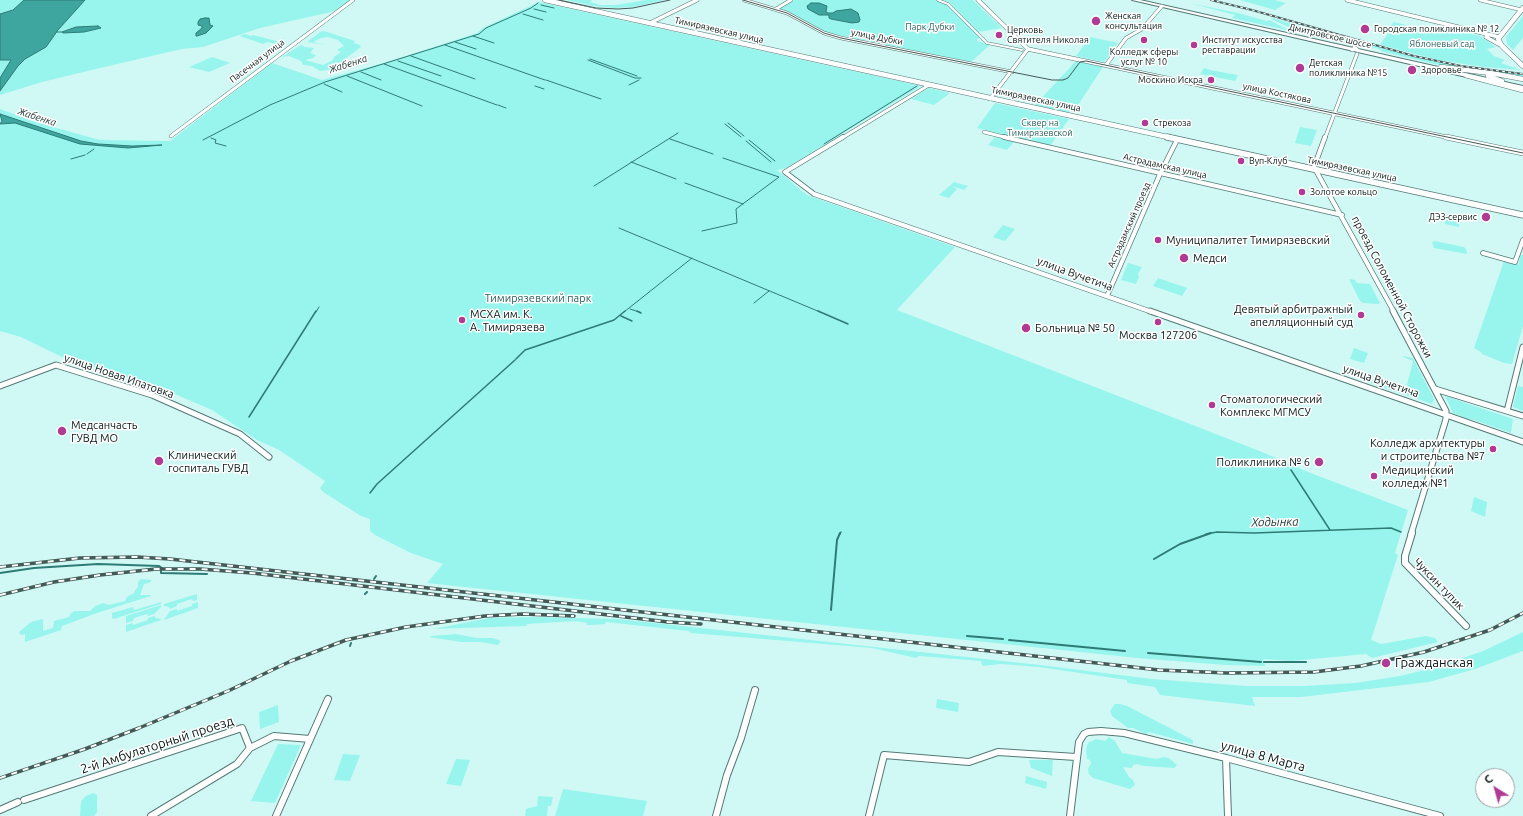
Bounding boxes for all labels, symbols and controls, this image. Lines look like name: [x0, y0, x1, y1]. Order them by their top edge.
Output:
place label: Женская консультация: [1105, 11, 1162, 32]
street label: Тимирязевская улица: [673, 14, 765, 46]
marker: Женская консультация: [1090, 15, 1102, 27]
street label: Дмитровское шоссе: [1288, 21, 1372, 51]
park label: Парк Дубки: [906, 22, 954, 32]
marker: Городская поликлиника № 12: [1359, 23, 1371, 35]
place label: Городская поликлиника № 12: [1374, 24, 1499, 34]
place label: Церковь Святителя Николая: [1007, 25, 1089, 46]
street label: улица Дубки: [850, 27, 904, 47]
marker: Церковь Святителя Николая: [994, 30, 1004, 40]
marker: Колледж сферы услуг № 10: [1139, 35, 1149, 45]
place label: Институт искусства реставрации: [1202, 35, 1283, 56]
street label: Пасечная улица: [227, 37, 287, 85]
park label: Яблоневый сад: [1410, 39, 1474, 49]
marker: Институт искусства реставрации: [1189, 40, 1199, 50]
place label: Колледж сферы услуг № 10: [1110, 47, 1178, 68]
water label: Жабенка: [327, 52, 369, 76]
place label: Детская поликлиника №15: [1309, 58, 1387, 79]
marker: Детская поликлиника №15: [1294, 62, 1306, 74]
marker: Здоровье: [1406, 64, 1418, 76]
place label: Здоровье: [1421, 65, 1462, 75]
place label: Москино Искра: [1138, 75, 1203, 85]
marker: Москино Искра: [1206, 75, 1216, 85]
street label: улица Костякова: [1242, 80, 1312, 106]
street label: Тимирязевская улица: [990, 84, 1082, 114]
water label: Жабенка: [16, 105, 58, 129]
park label: Сквер на Тимирязевской: [1007, 118, 1073, 139]
marker: Стрекоза: [1140, 118, 1150, 128]
place label: Стрекоза: [1153, 118, 1191, 128]
street label: Астрадамская улица: [1122, 151, 1208, 181]
street label: Тимирязевская улица: [1306, 154, 1398, 184]
marker: Вуп-Клуб: [1236, 156, 1246, 166]
place label: Вуп-Клуб: [1249, 156, 1287, 166]
street label: Астрадамский проезд: [1105, 181, 1153, 269]
marker: Золотое кольцо: [1297, 187, 1307, 197]
place label: Золотое кольцо: [1310, 187, 1377, 197]
marker: ДЭЗ-сервис: [1480, 211, 1492, 223]
place label: ДЭЗ-сервис: [1429, 212, 1477, 222]
street label: проезд Соломенной Сторожки: [1349, 214, 1435, 360]
place label: Муниципалитет Тимирязевский: [1166, 233, 1330, 247]
marker: Муниципалитет Тимирязевский: [1153, 235, 1163, 245]
place label: Медси: [1193, 251, 1227, 265]
marker: Медси: [1178, 252, 1190, 264]
street label: улица Вучетича: [1035, 254, 1115, 294]
park label: Тимирязевский парк: [485, 291, 591, 305]
place label: Девятый арбитражный апелляционный суд: [1234, 302, 1353, 328]
place label: МСХА им. К. А. Тимирязева: [470, 307, 545, 333]
marker: Девятый арбитражный апелляционный суд: [1356, 310, 1366, 320]
marker: МСХА им. К. А. Тимирязева: [457, 315, 467, 325]
marker: Москва 127206: [1153, 317, 1163, 327]
place label: Больница № 50: [1035, 321, 1115, 335]
marker: Больница № 50: [1020, 322, 1032, 334]
place label: Москва 127206: [1119, 328, 1197, 342]
street label: улица Новая Ипатовка: [62, 351, 176, 401]
street label: улица Вучетича: [1341, 362, 1421, 400]
place label: Стоматологический Комплекс МГМСУ: [1220, 392, 1322, 418]
marker: Стоматологический Комплекс МГМСУ: [1207, 400, 1217, 410]
place label: Медсанчасть ГУВД МО: [71, 418, 138, 444]
marker: Медсанчасть ГУВД МО: [56, 425, 68, 437]
place label: Колледж архитектуры и строительства №7: [1370, 436, 1485, 462]
marker: Колледж архитектуры и строительства №7: [1488, 444, 1498, 454]
place label: Клинический госпиталь ГУВД: [168, 448, 248, 474]
marker: Клинический госпиталь ГУВД: [153, 455, 165, 467]
place label: Поликлиника № 6: [1217, 455, 1310, 469]
marker: Поликлиника № 6: [1313, 456, 1325, 468]
place label: Медицинский колледж №1: [1382, 463, 1454, 489]
marker: Медицинский колледж №1: [1369, 471, 1379, 481]
water label: Ходынка: [1251, 514, 1299, 530]
street label: Чуксин тупик: [1411, 555, 1467, 613]
place label: Гражданская: [1395, 655, 1473, 671]
marker: Гражданская: [1380, 657, 1392, 669]
street label: 2-й Амбулаторный проезд: [78, 713, 236, 777]
street label: улица 8 Марта: [1219, 737, 1307, 775]
north arrow: [1475, 768, 1515, 808]
text: С: [1482, 772, 1495, 786]

